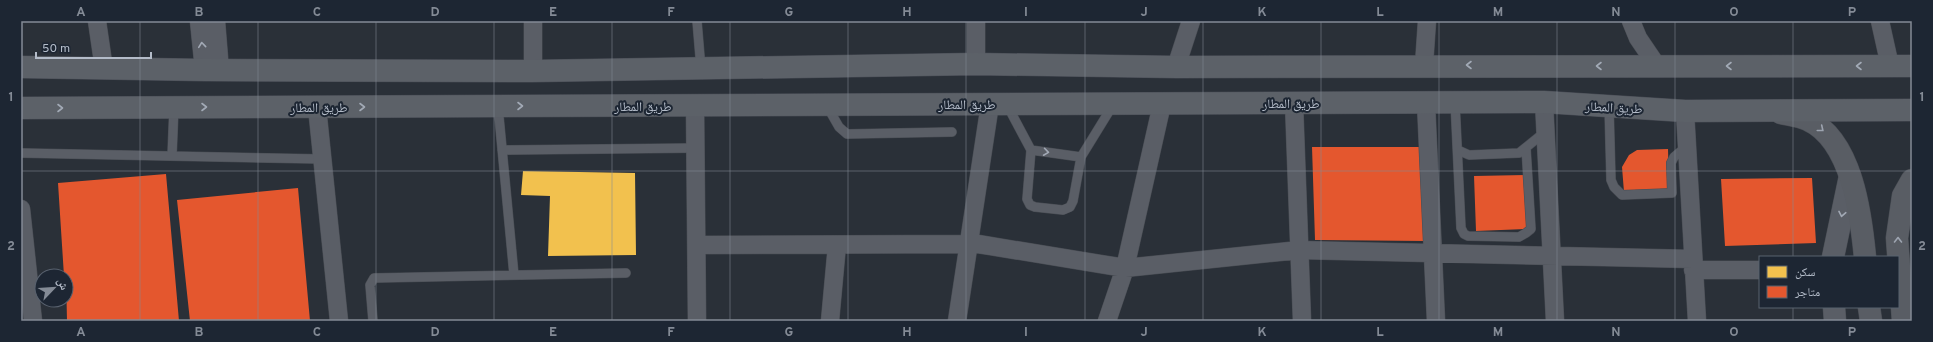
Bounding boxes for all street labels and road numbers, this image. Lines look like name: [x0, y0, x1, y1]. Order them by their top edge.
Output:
street label: طريق المطار: [1261, 97, 1320, 113]
street label: طريق المطار: [937, 98, 996, 114]
street label: طريق المطار: [1584, 99, 1643, 118]
street label: طريق المطار: [613, 100, 672, 116]
street label: طريق المطار: [289, 101, 348, 117]

